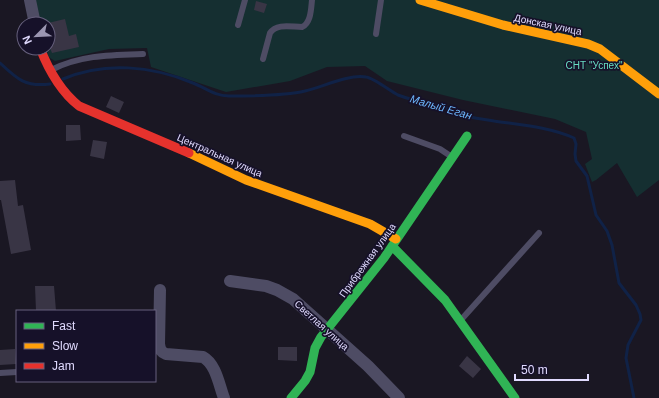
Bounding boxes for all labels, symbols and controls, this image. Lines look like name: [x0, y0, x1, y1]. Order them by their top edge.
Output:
street label: Донская улица: [513, 12, 583, 37]
north arrow: [16, 16, 56, 56]
text: N: [20, 34, 34, 46]
park label: СНТ "Успех": [566, 60, 623, 71]
water label: Малый Еган: [409, 92, 473, 122]
street label: Центральная улица: [176, 132, 264, 179]
street label: Прибрежная улица: [337, 221, 398, 299]
street label: Светлая улица: [292, 298, 351, 353]
legend: [16, 310, 156, 382]
text: Fast: [52, 319, 76, 333]
text: Slow: [52, 339, 78, 353]
scale bar: [515, 356, 588, 382]
text: Jam: [52, 359, 75, 373]
text: 50 m: [521, 363, 548, 377]

